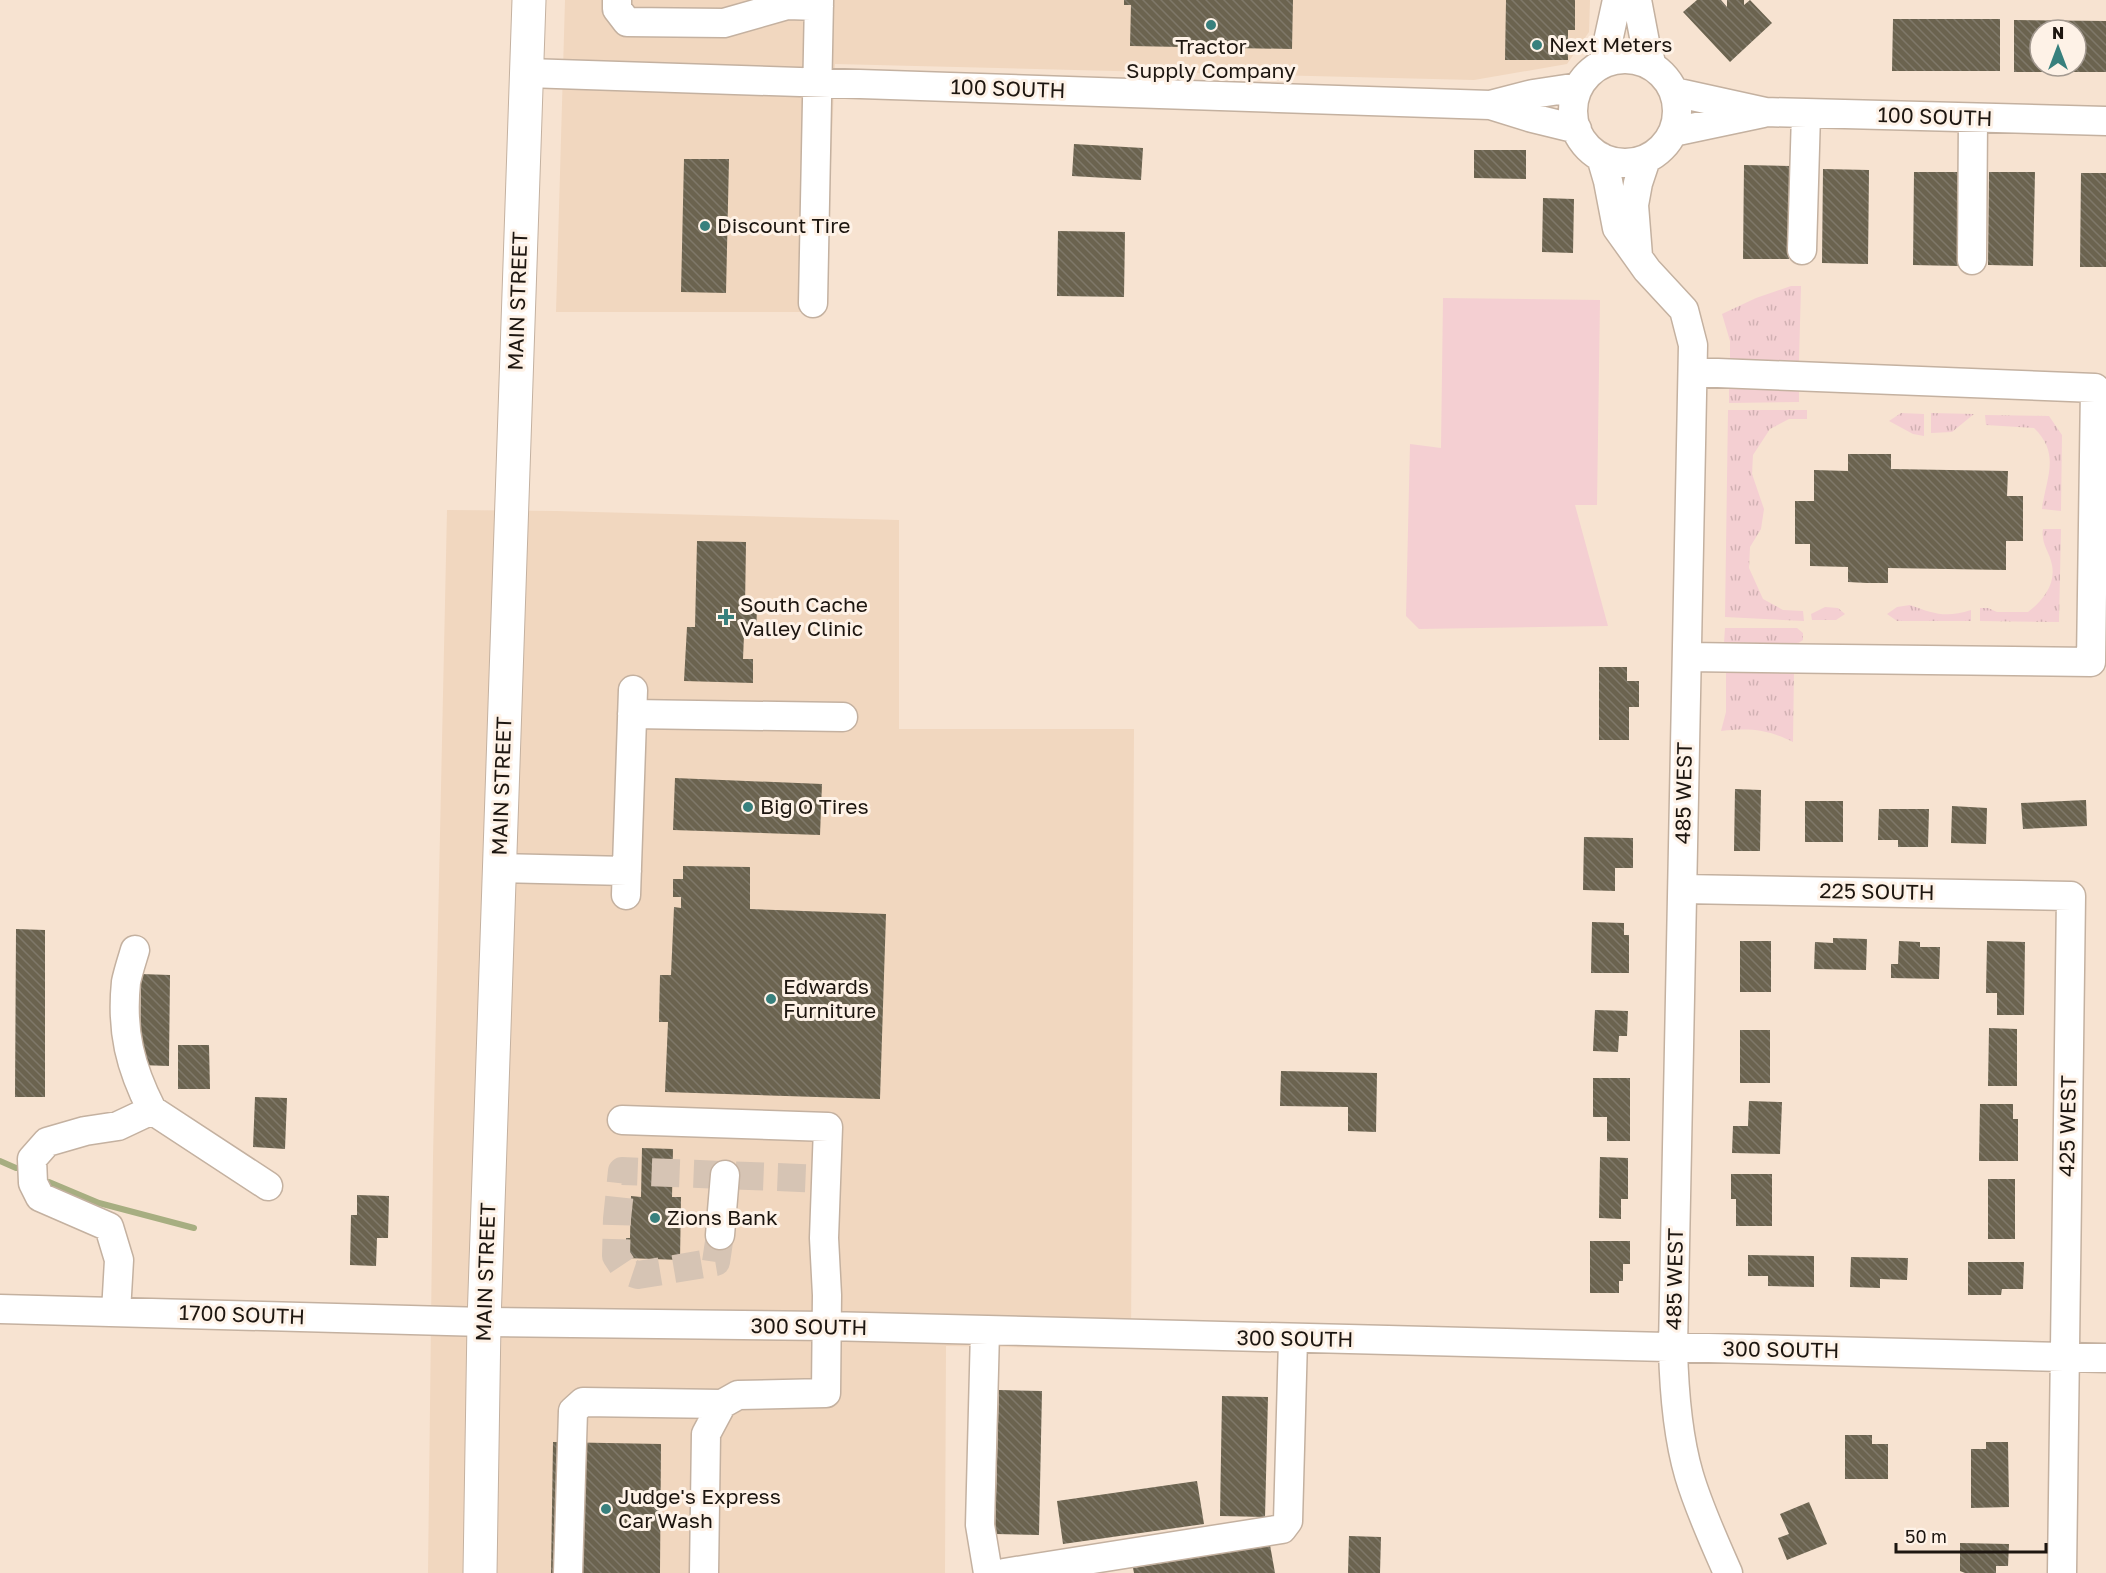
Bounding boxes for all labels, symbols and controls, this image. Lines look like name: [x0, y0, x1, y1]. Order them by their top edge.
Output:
marker: Tractor Supply Company: [1204, 18, 1218, 32]
north arrow: [2028, 18, 2088, 78]
text: N: [2052, 23, 2064, 43]
place label: Next Meters: [1549, 31, 1672, 57]
place label: Tractor Supply Company: [1126, 33, 1296, 83]
marker: Next Meters: [1530, 38, 1544, 52]
street label: 100 SOUTH: [950, 73, 1066, 103]
street label: 100 SOUTH: [1877, 101, 1993, 131]
place label: Discount Tire: [717, 212, 850, 238]
marker: Discount Tire: [698, 219, 712, 233]
street label: MAIN STREET: [502, 231, 532, 371]
place label: South Cache Valley Clinic: [740, 591, 868, 641]
marker: South Cache Valley Clinic: [717, 608, 735, 626]
street label: MAIN STREET: [486, 716, 516, 856]
street label: 485 WEST: [1669, 742, 1697, 844]
place label: Big O Tires: [760, 793, 869, 819]
marker: Big O Tires: [741, 800, 755, 814]
street label: 225 SOUTH: [1819, 877, 1935, 905]
place label: Edwards Furniture: [783, 973, 876, 1023]
marker: Edwards Furniture: [764, 992, 778, 1006]
street label: 425 WEST: [2053, 1075, 2081, 1177]
street label: MAIN STREET: [470, 1202, 500, 1342]
place label: Zions Bank: [667, 1204, 778, 1230]
marker: Zions Bank: [648, 1211, 662, 1225]
street label: 485 WEST: [1660, 1228, 1688, 1330]
street label: 1700 SOUTH: [179, 1299, 305, 1329]
street label: 300 SOUTH: [750, 1312, 868, 1340]
street label: 300 SOUTH: [1236, 1324, 1354, 1352]
street label: 300 SOUTH: [1722, 1335, 1840, 1363]
place label: Judge's Express Car Wash: [618, 1483, 781, 1533]
marker: Judge's Express Car Wash: [599, 1502, 613, 1516]
scale bar: [1896, 1516, 2046, 1554]
text: 50 m: [1905, 1525, 1947, 1547]

